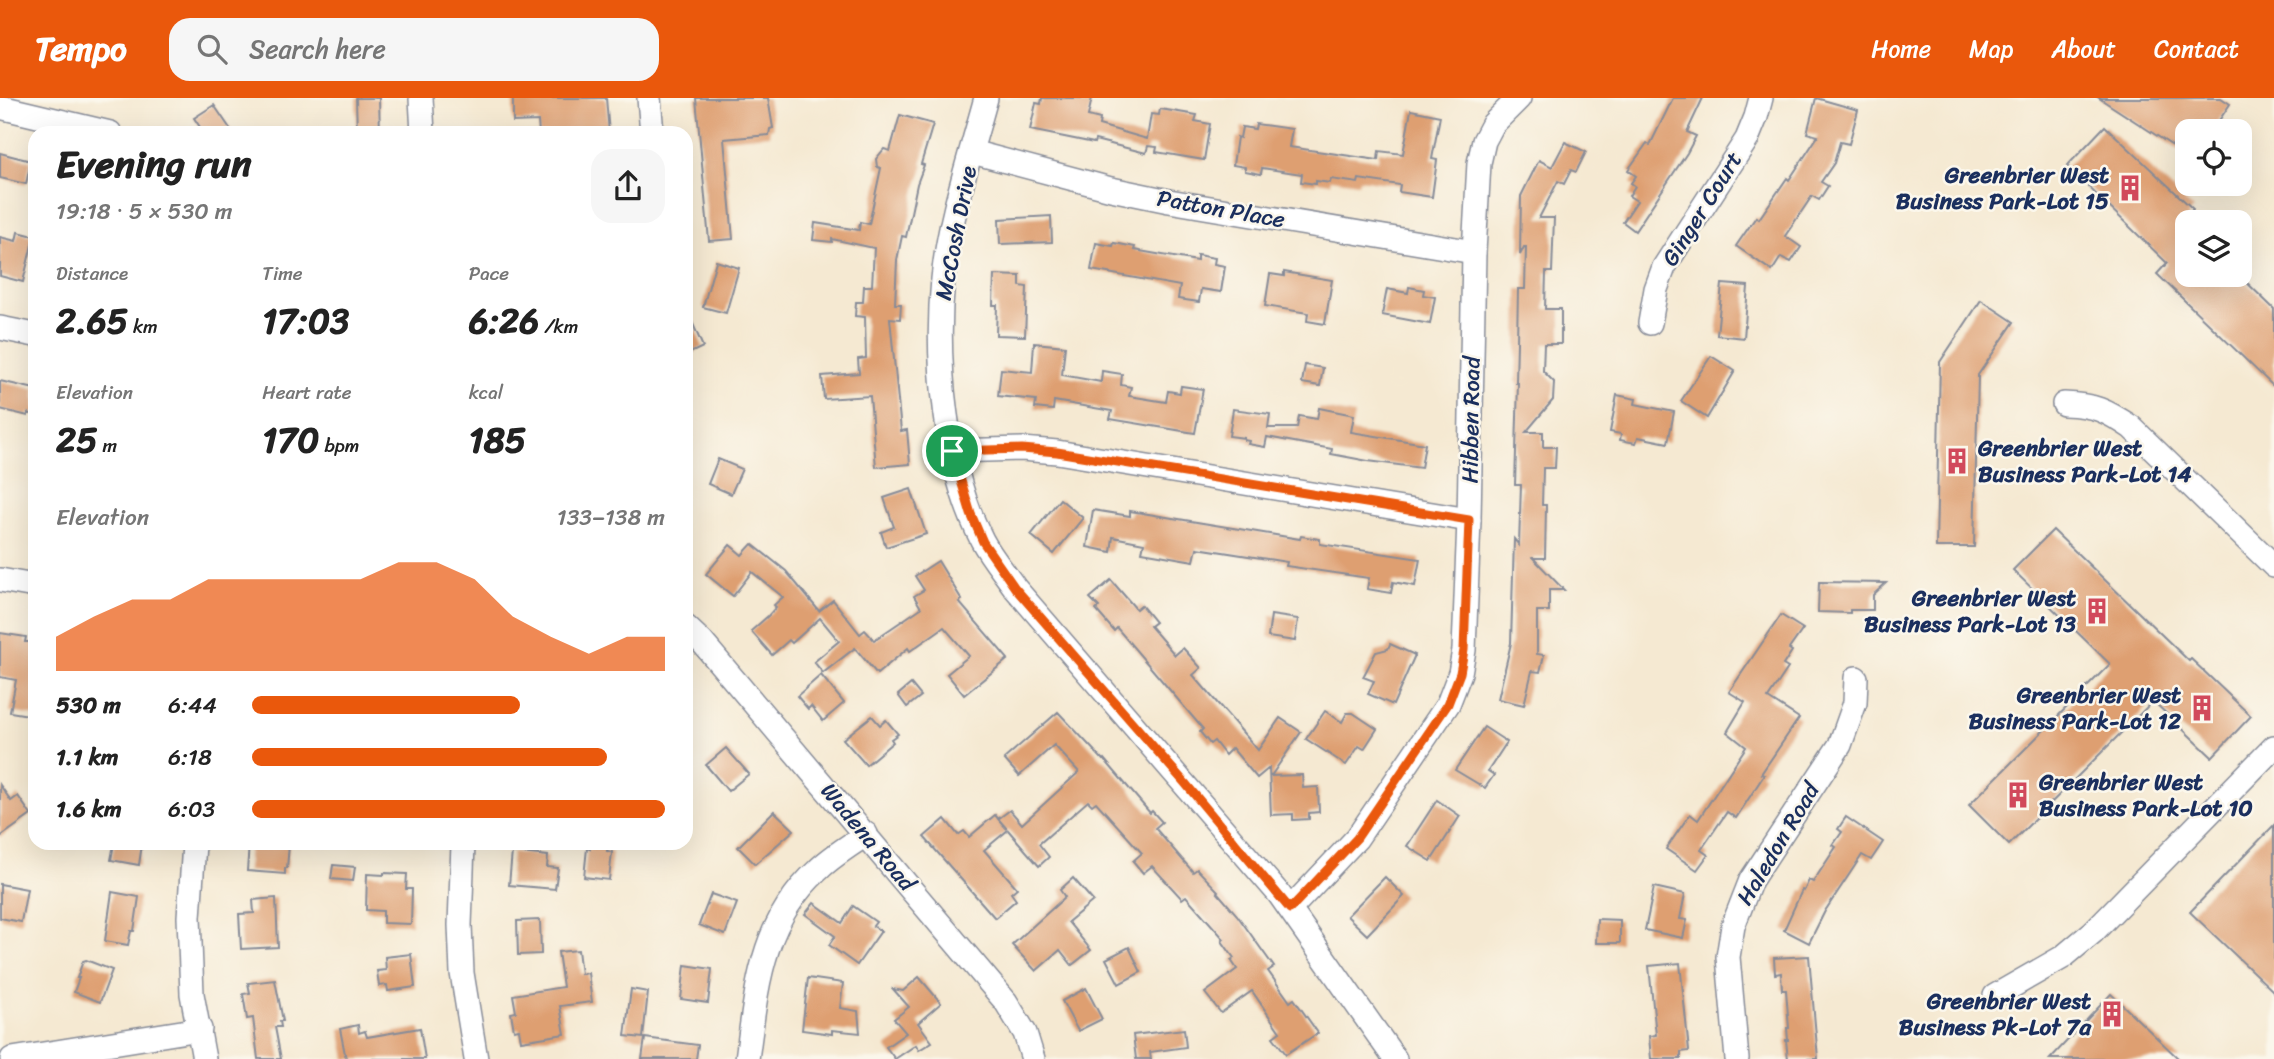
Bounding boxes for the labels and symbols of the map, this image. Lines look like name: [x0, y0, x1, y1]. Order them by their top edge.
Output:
street label: Ginger Court: [1650, 143, 1754, 275]
place label: Greenbrier West Business Park-Lot 15: [1896, 155, 2109, 222]
street label: McCosh Drive: [923, 162, 989, 304]
building icon: Greenbrier West Business Park-Lot 15: [2115, 173, 2145, 203]
street label: Patton Place: [1154, 178, 1288, 240]
street label: Hibben Road: [1449, 354, 1493, 484]
pin: [922, 421, 982, 481]
place label: Greenbrier West Business Park-Lot 14: [1977, 428, 2192, 495]
building icon: Greenbrier West Business Park-Lot 14: [1942, 446, 1972, 476]
place label: Greenbrier West Business Park-Lot 13: [1864, 578, 2076, 645]
building icon: Greenbrier West Business Park-Lot 13: [2082, 596, 2112, 626]
place label: Greenbrier West Business Park-Lot 12: [1968, 675, 2182, 742]
building icon: Greenbrier West Business Park-Lot 12: [2187, 693, 2217, 723]
place label: Greenbrier West Business Park-Lot 10: [2038, 762, 2253, 829]
street label: Wadena Road: [810, 773, 927, 902]
street label: Haledon Road: [1725, 773, 1832, 913]
building icon: Greenbrier West Business Park-Lot 10: [2003, 780, 2033, 810]
place label: Greenbrier West Business Pk-Lot 7a: [1899, 981, 2092, 1048]
building icon: Greenbrier West Business Pk-Lot 7a: [2097, 999, 2127, 1029]

